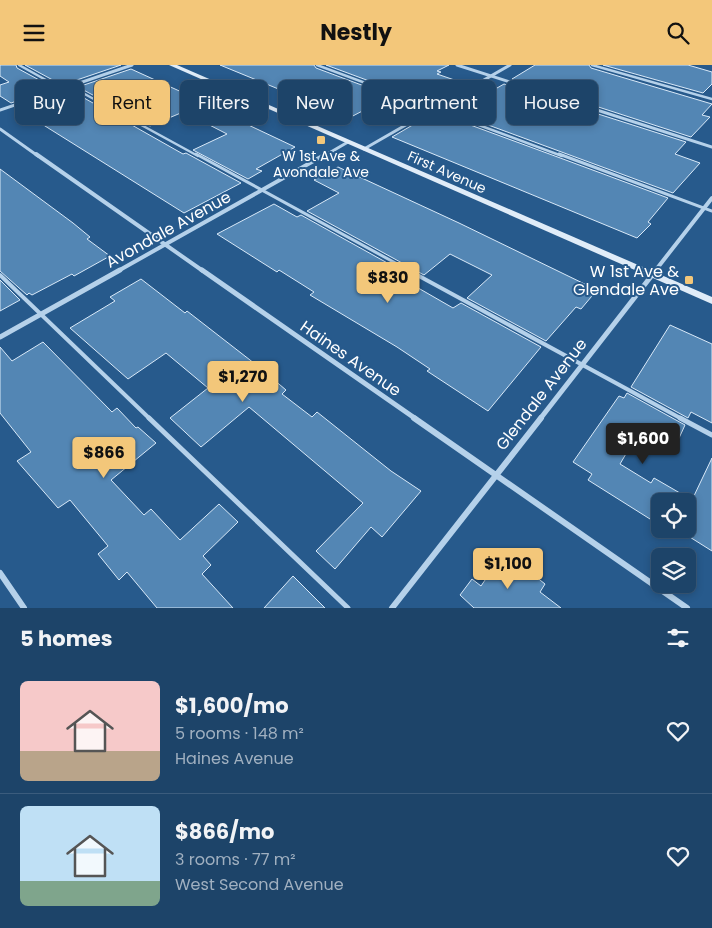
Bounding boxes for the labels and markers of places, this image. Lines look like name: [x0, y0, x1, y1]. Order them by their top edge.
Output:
marker: W 1st Ave & Avondale Ave: [315, 134, 327, 146]
place label: W 1st Ave & Avondale Ave: [273, 146, 369, 182]
place label: W 1st Ave & Glendale Ave: [573, 260, 679, 301]
pin: $830: [358, 261, 418, 304]
marker: W 1st Ave & Glendale Ave: [683, 274, 695, 286]
pin: $1,270: [202, 361, 284, 403]
pin: $1,600: [602, 423, 684, 465]
pin: $866: [74, 437, 134, 479]
pin: $1,100: [467, 547, 549, 590]

